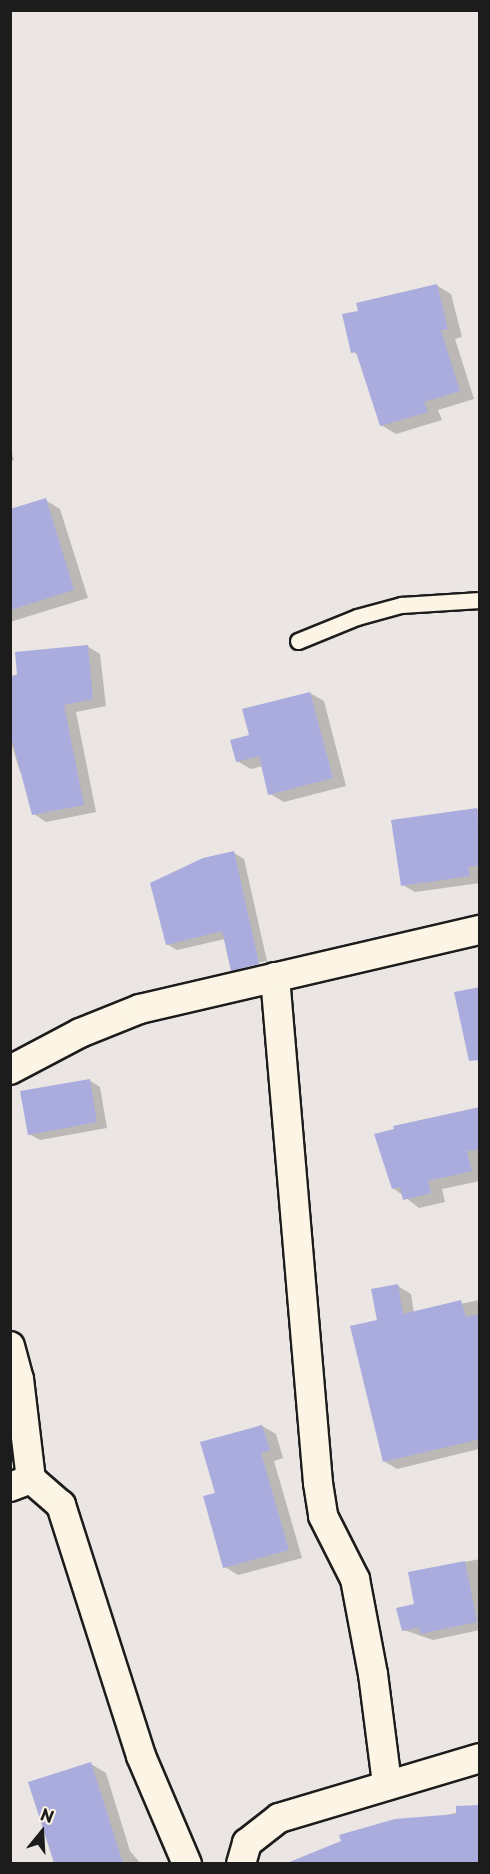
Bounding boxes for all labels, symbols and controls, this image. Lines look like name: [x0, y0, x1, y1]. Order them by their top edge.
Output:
north arrow: [12, 1802, 72, 1862]
text: N: [38, 1802, 57, 1828]

